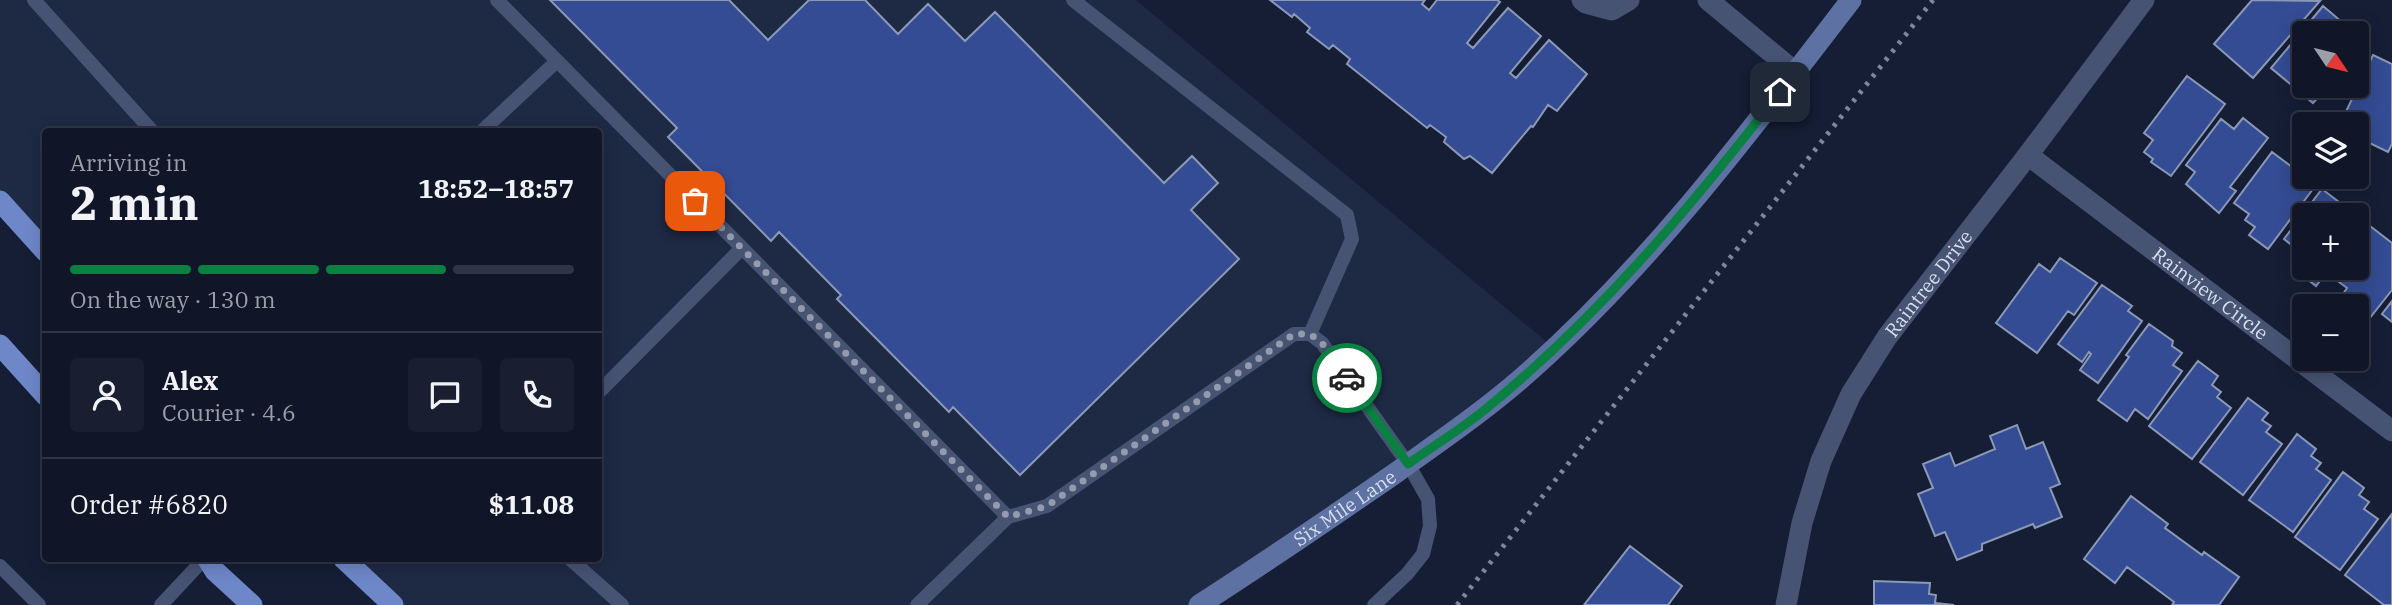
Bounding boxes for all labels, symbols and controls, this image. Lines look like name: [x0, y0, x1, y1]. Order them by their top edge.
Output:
north arrow: [2292, 21, 2370, 98]
map controls: [2292, 21, 2369, 371]
pin: [1750, 62, 1810, 122]
icon: home: [1761, 73, 1799, 111]
button: layers: [2292, 112, 2369, 189]
text: Arriving in: [70, 147, 187, 177]
text: 18:52–18:57: [418, 171, 574, 205]
pin: [665, 171, 725, 231]
text: 2 min: [70, 173, 199, 233]
icon: bag: [676, 182, 714, 220]
button: +: [2292, 203, 2369, 280]
street label: Raintree Drive: [1879, 225, 1978, 342]
street label: Rainview Circle: [2148, 242, 2273, 345]
text: On the way · 130 m: [70, 284, 276, 314]
button: −: [2292, 294, 2369, 371]
courier: [1312, 343, 1382, 413]
button: person: [70, 358, 144, 432]
button: chat: [408, 358, 482, 432]
button: phone: [500, 358, 574, 432]
icon: car: [1328, 359, 1366, 397]
text: Alex: [162, 363, 218, 397]
text: Courier · 4.6: [162, 397, 296, 427]
street label: Six Mile Lane: [1289, 464, 1401, 551]
text: Order #6820: [70, 487, 228, 521]
text: $11.08: [489, 487, 574, 521]

